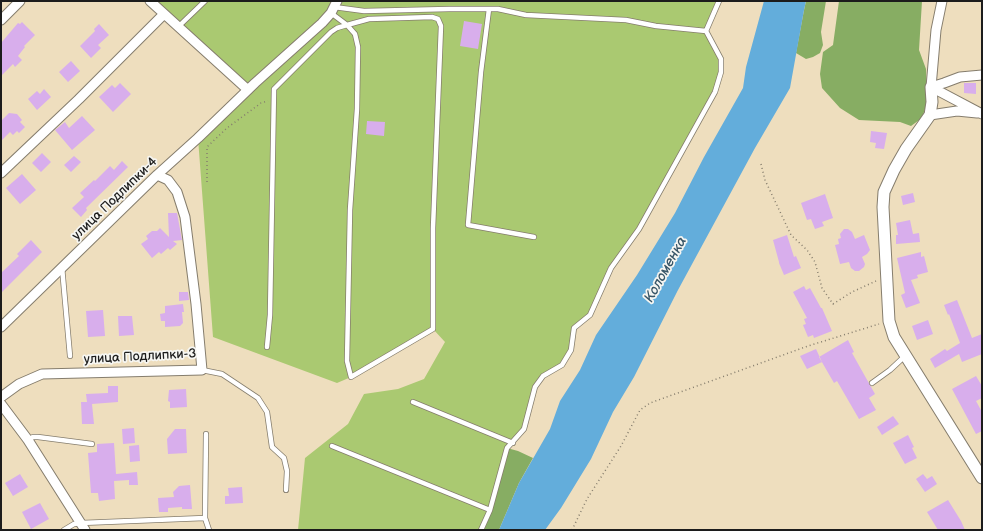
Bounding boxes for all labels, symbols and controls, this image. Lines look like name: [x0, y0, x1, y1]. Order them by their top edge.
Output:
street label: улица Подлипки-4: [69, 154, 161, 244]
water label: Коломенка: [641, 234, 691, 306]
street label: улица Подлипки-3: [83, 346, 197, 368]

